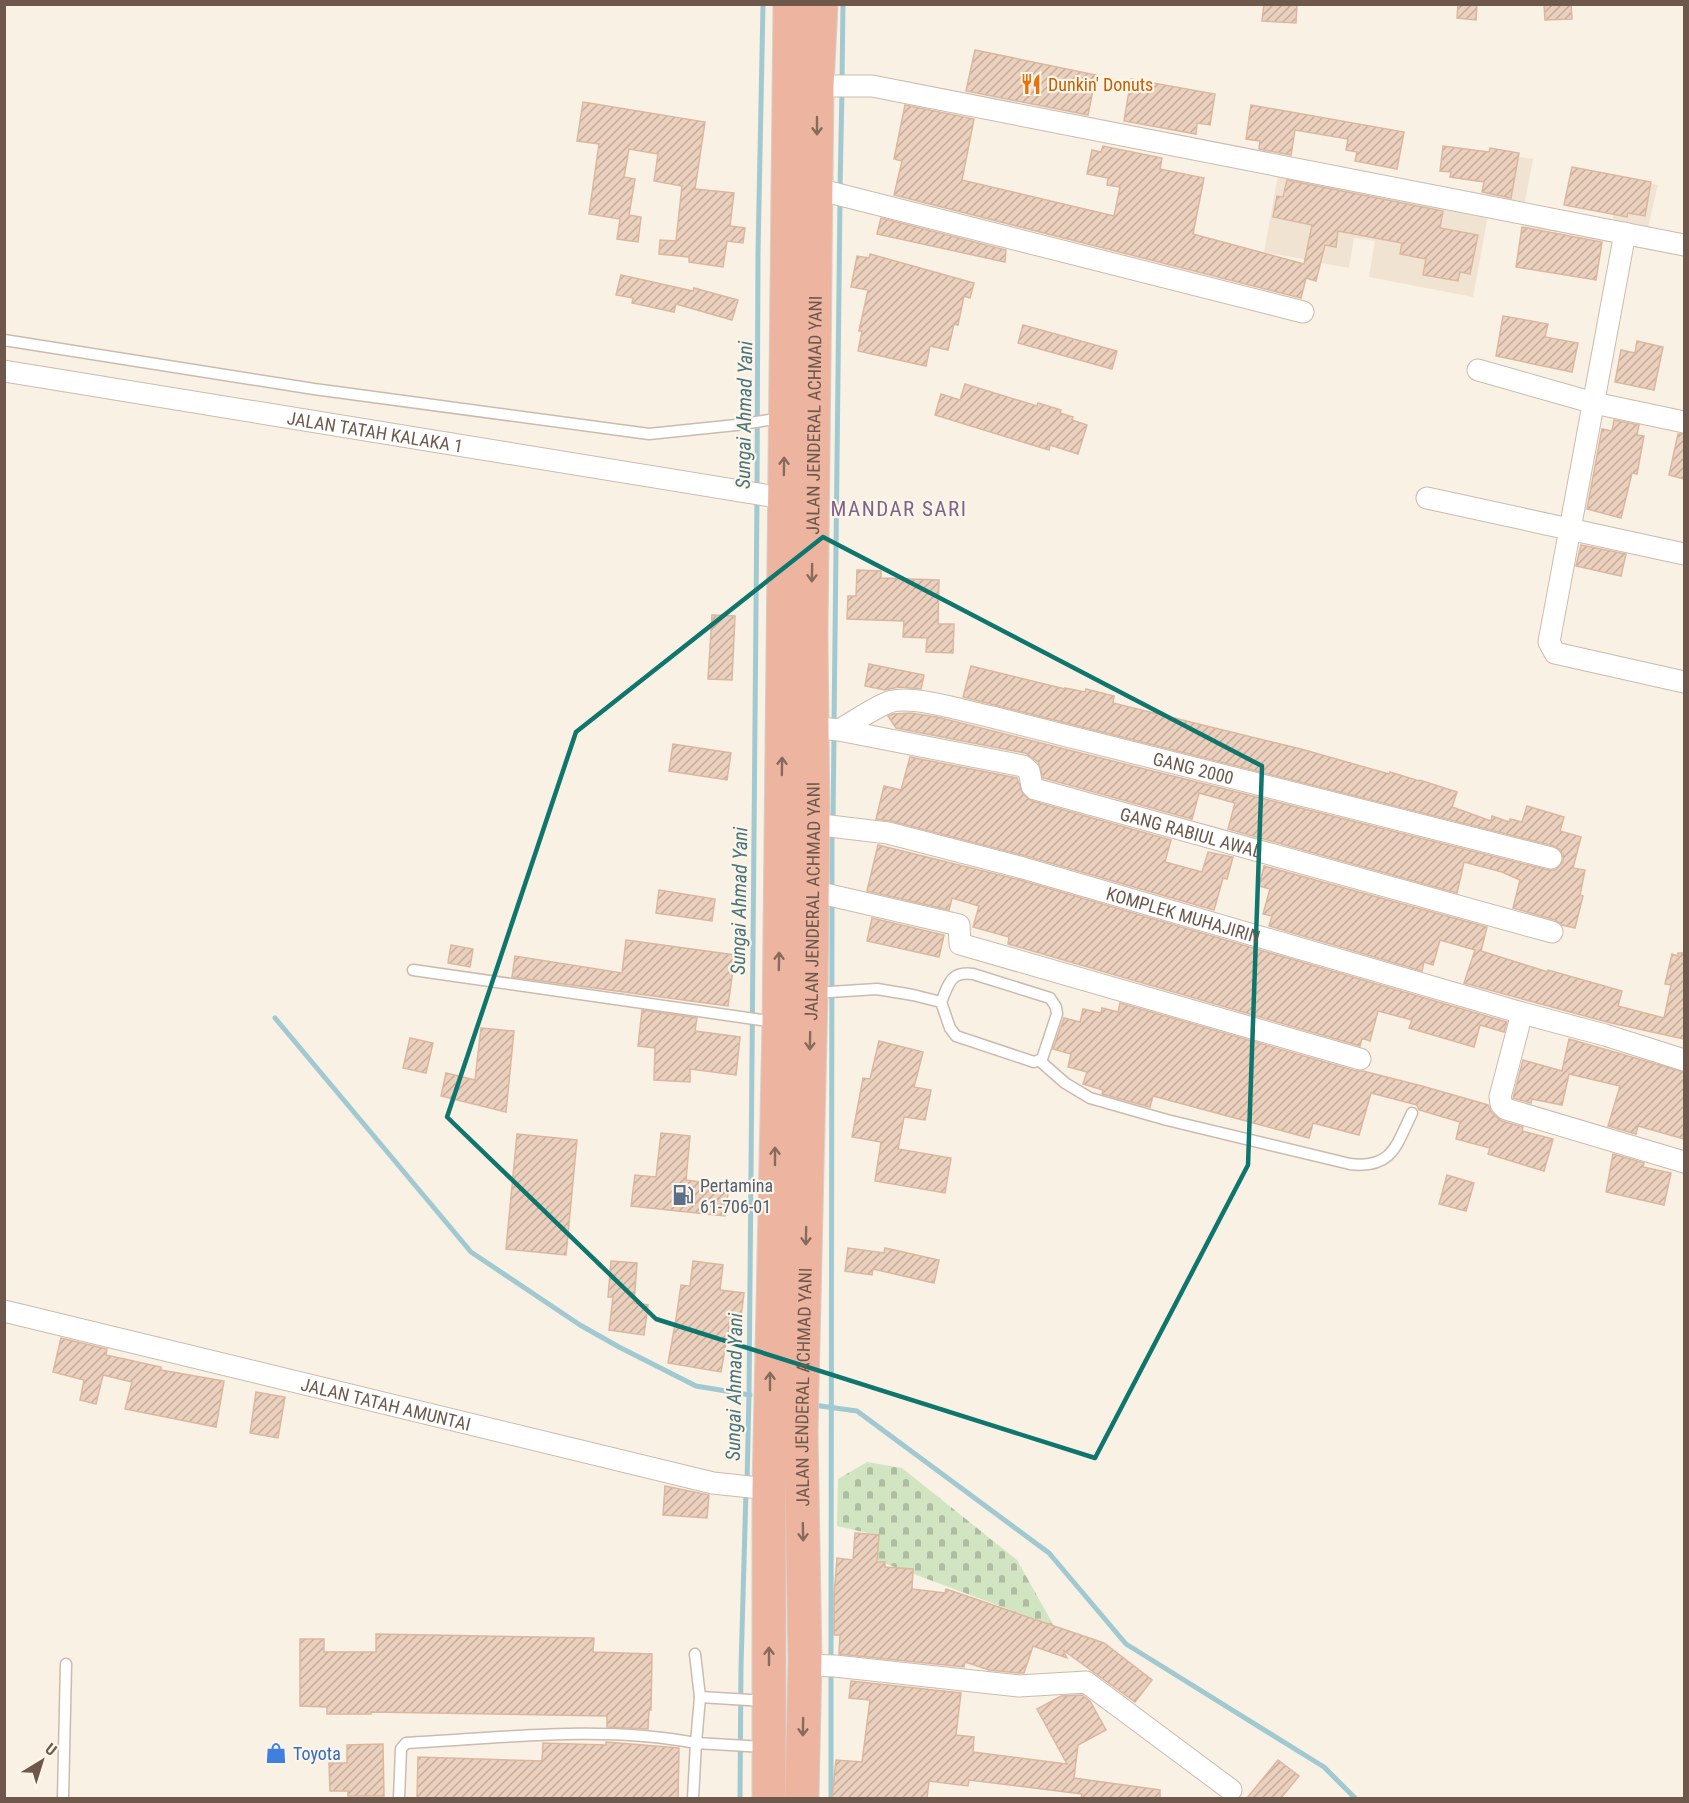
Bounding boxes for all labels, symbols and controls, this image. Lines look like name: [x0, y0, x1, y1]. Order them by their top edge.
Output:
restaurant icon: Dunkin' Donuts: [1019, 72, 1043, 96]
place label: Dunkin' Donuts: [1048, 74, 1153, 95]
one-way arrow: [811, 115, 823, 135]
street label: JALAN JENDERAL ACHMAD YANI: [802, 296, 825, 535]
water label: Sungai Ahmad Yani: [731, 340, 757, 489]
street label: JALAN TATAH KALAKA 1: [286, 407, 465, 456]
one-way arrow: [778, 457, 789, 477]
district label: MANDAR SARI: [831, 497, 967, 521]
one-way arrow: [806, 562, 818, 582]
street label: GANG 2000: [1151, 748, 1236, 788]
one-way arrow: [776, 757, 788, 777]
street label: JALAN JENDERAL ACHMAD YANI: [800, 782, 824, 1021]
street label: GANG RABIUL AWAL: [1118, 803, 1265, 862]
water label: Sungai Ahmad Yani: [726, 826, 752, 975]
street label: KOMPLEK MUHAJIRIN: [1104, 882, 1263, 947]
one-way arrow: [774, 952, 785, 972]
one-way arrow: [805, 1030, 816, 1050]
one-way arrow: [769, 1146, 781, 1166]
place label: Pertamina 61-706-01: [700, 1175, 773, 1217]
fuel station icon: Pertamina 61-706-01: [671, 1183, 695, 1207]
one-way arrow: [801, 1225, 812, 1245]
street label: JALAN JENDERAL ACHMAD YANI: [790, 1267, 815, 1507]
water label: Sungai Ahmad Yani: [721, 1312, 747, 1461]
one-way arrow: [765, 1371, 776, 1391]
street label: JALAN TATAH AMUNTAI: [299, 1373, 473, 1434]
one-way arrow: [797, 1521, 809, 1541]
one-way arrow: [763, 1647, 775, 1667]
one-way arrow: [797, 1716, 809, 1736]
north arrow: [12, 1731, 72, 1791]
text: U: [41, 1739, 60, 1760]
shop icon: Toyota: [264, 1741, 288, 1765]
place label: Toyota: [293, 1743, 341, 1764]

